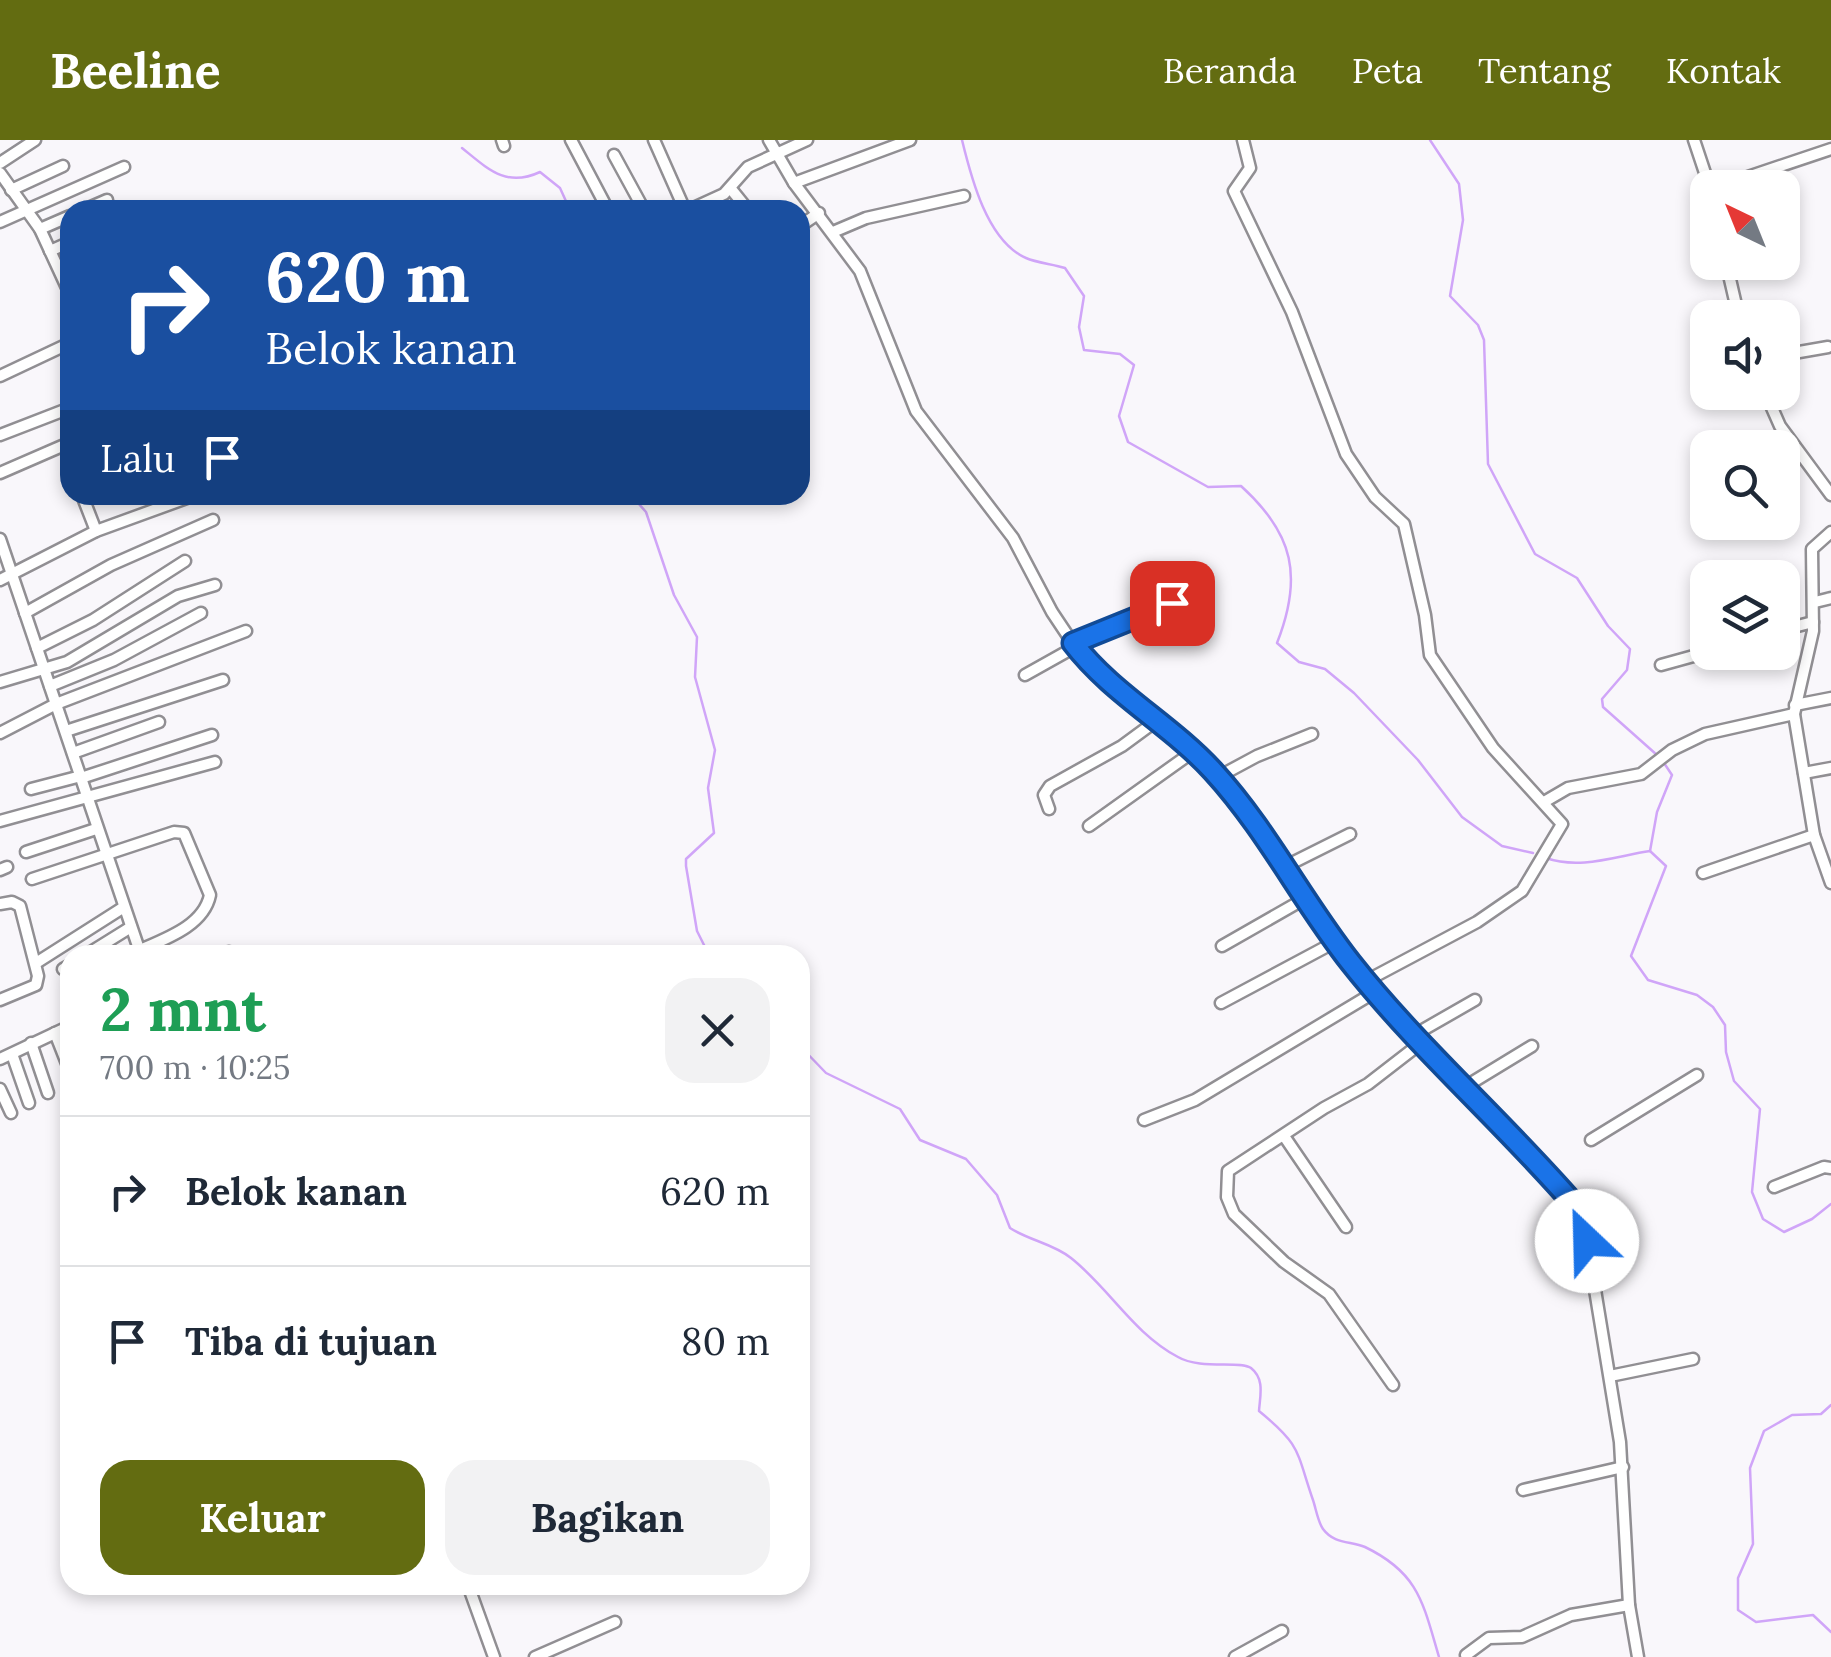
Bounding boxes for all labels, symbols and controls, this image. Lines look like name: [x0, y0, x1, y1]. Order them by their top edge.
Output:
text: Beeline: [50, 40, 221, 101]
text: Beranda: [1163, 48, 1297, 93]
text: Peta: [1352, 48, 1423, 93]
text: Tentang: [1478, 48, 1611, 93]
text: Kontak: [1666, 48, 1781, 93]
north arrow: [1690, 170, 1800, 280]
map controls: [1690, 170, 1800, 670]
text: 620 m: [265, 232, 470, 321]
icon: right: [100, 240, 230, 370]
button: sound: [1690, 300, 1800, 410]
text: Belok kanan: [265, 319, 517, 376]
icon: arrive: [195, 430, 250, 485]
button: search: [1690, 430, 1800, 540]
text: Lalu: [100, 434, 175, 482]
button: layers: [1690, 560, 1800, 670]
pin: [1130, 561, 1215, 646]
icon: arrive: [1145, 576, 1200, 631]
text: 2 mnt: [100, 971, 266, 1047]
button: close: [665, 978, 770, 1083]
text: 700 m · 10:25: [100, 1047, 291, 1088]
icon: right: [100, 1164, 155, 1219]
text: Belok kanan: [185, 1167, 407, 1215]
text: 620 m: [660, 1167, 770, 1215]
position arrow: [1535, 1189, 1639, 1293]
icon: arrive: [100, 1314, 155, 1369]
text: Tiba di tujuan: [185, 1317, 437, 1365]
text: 80 m: [681, 1317, 770, 1365]
button: Keluar: [100, 1460, 425, 1575]
button: Bagikan: [445, 1460, 770, 1575]

